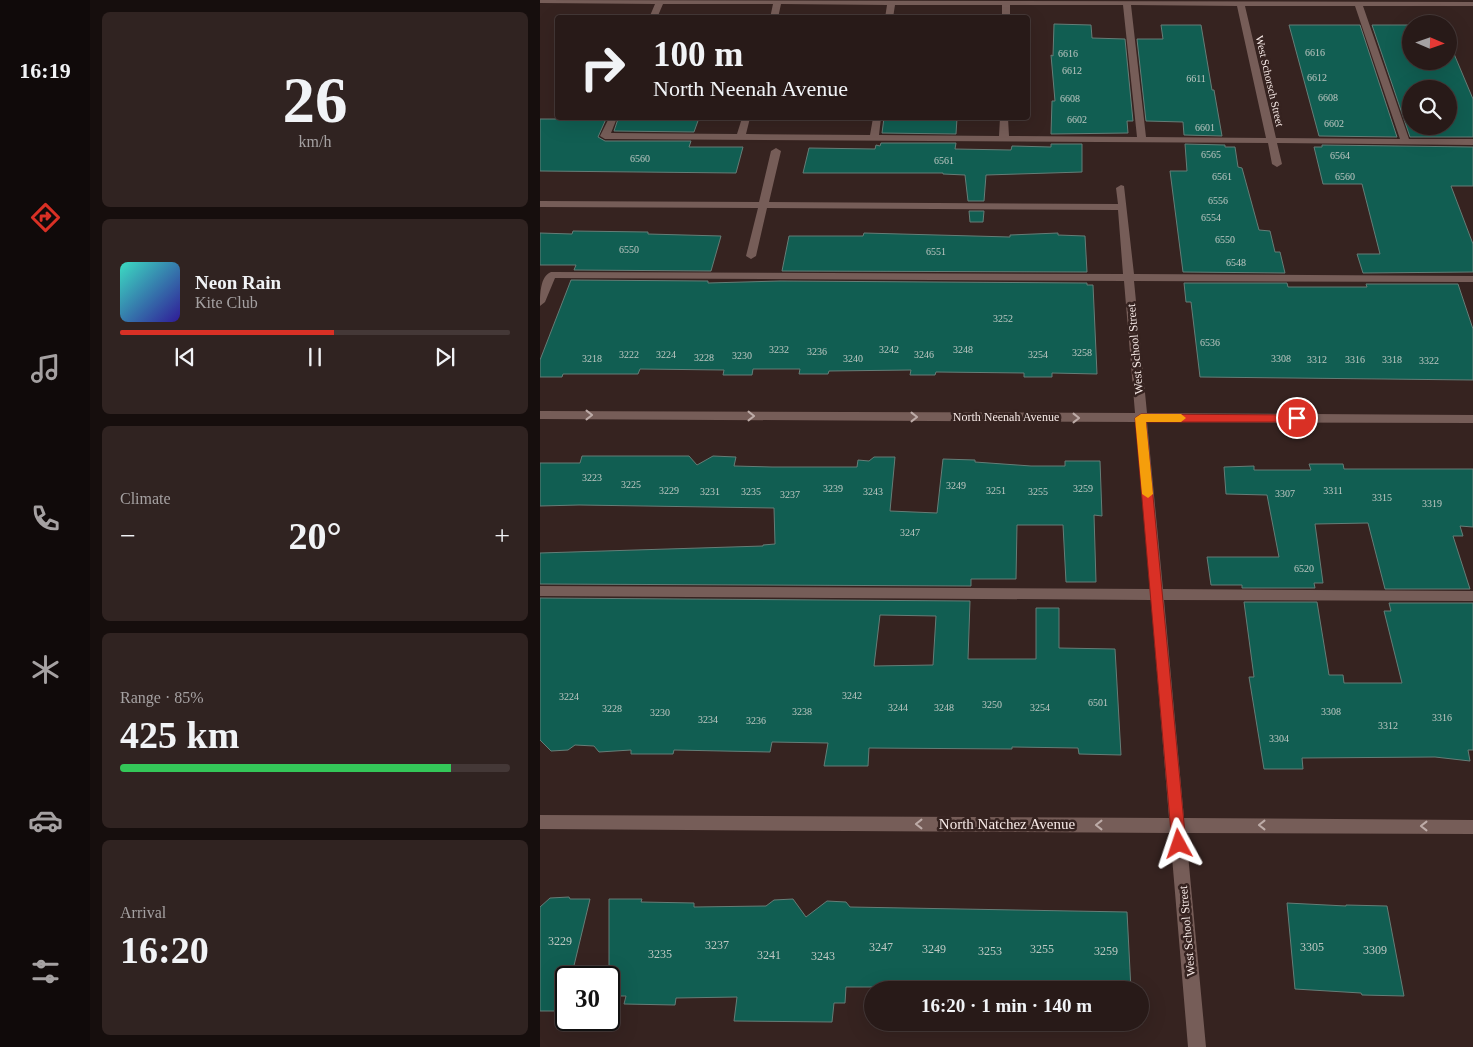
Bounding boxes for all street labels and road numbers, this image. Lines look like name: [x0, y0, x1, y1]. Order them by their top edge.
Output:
street label: West Schorsch Street: [1254, 34, 1286, 128]
street label: West School Street: [1124, 302, 1146, 395]
street label: North Neenah Avenue: [953, 410, 1059, 424]
street label: North Natchez Avenue: [939, 816, 1076, 832]
street label: West School Street: [1176, 884, 1198, 977]

